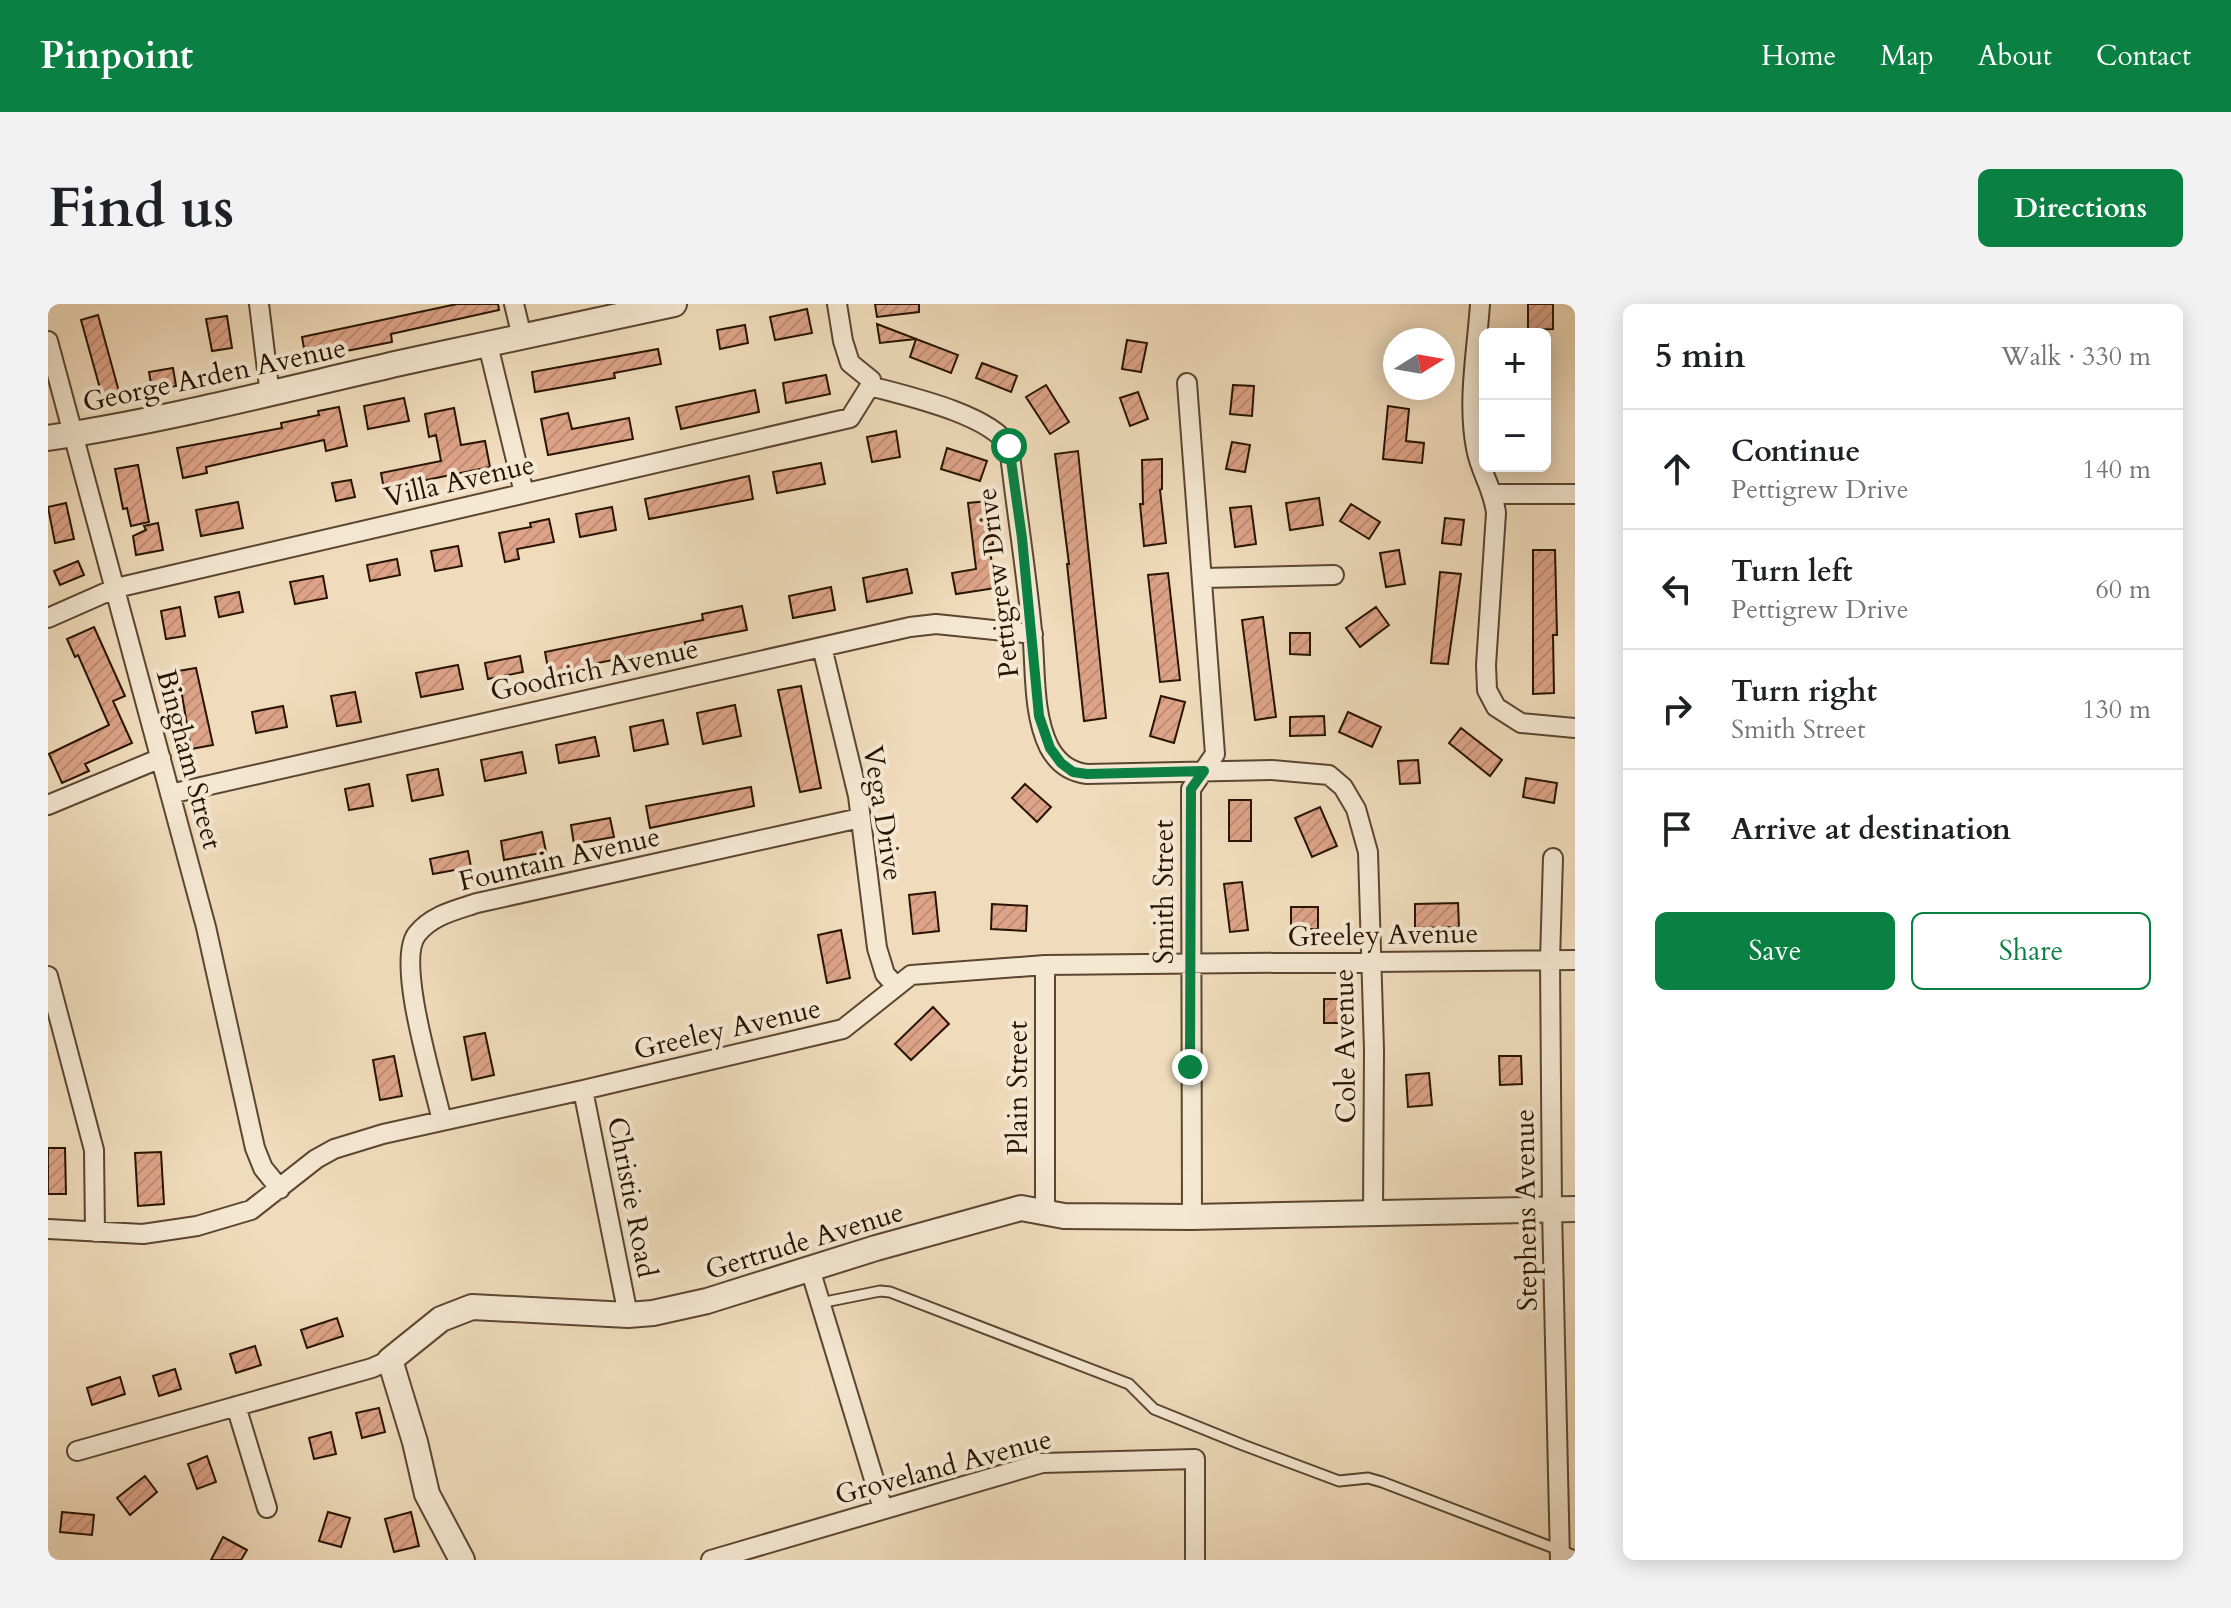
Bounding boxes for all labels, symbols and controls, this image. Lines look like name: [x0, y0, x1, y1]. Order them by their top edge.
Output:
text: Pinpoint: [40, 30, 193, 82]
text: Home: [1761, 37, 1836, 75]
text: Map: [1880, 37, 1934, 75]
text: About: [1978, 37, 2052, 75]
text: Contact: [2096, 37, 2191, 75]
button: Directions: [1978, 169, 2183, 247]
text: Find us: [48, 171, 234, 246]
north arrow: [1383, 328, 1455, 400]
map controls: [1479, 328, 1551, 472]
button: +: [1479, 328, 1551, 400]
street label: George Arden Avenue: [79, 329, 349, 421]
text: 5 min: [1655, 333, 1746, 379]
text: Walk · 330 m: [2001, 339, 2151, 374]
button: −: [1479, 400, 1551, 472]
route start: [991, 428, 1027, 464]
text: Continue: [1731, 431, 1860, 472]
street label: Villa Avenue: [380, 445, 538, 517]
icon: ahead: [1655, 447, 1699, 491]
text: 140 m: [2082, 452, 2151, 487]
text: Pettigrew Drive: [1731, 472, 1909, 507]
street label: Pettigrew Drive: [967, 486, 1028, 680]
text: Turn left: [1731, 551, 1853, 592]
icon: left: [1655, 567, 1699, 611]
text: 60 m: [2095, 572, 2151, 607]
text: Pettigrew Drive: [1731, 592, 1909, 627]
street label: Goodrich Avenue: [487, 629, 702, 711]
street label: Bingham Street: [147, 665, 231, 853]
text: Turn right: [1731, 671, 1877, 712]
icon: right: [1655, 687, 1699, 731]
text: 130 m: [2082, 692, 2151, 727]
text: Smith Street: [1731, 712, 1865, 747]
street label: Vega Drive: [854, 743, 912, 883]
icon: arrive: [1655, 807, 1699, 851]
text: Arrive at destination: [1731, 809, 2011, 850]
street label: Fountain Avenue: [455, 817, 664, 901]
street label: Smith Street: [1145, 820, 1183, 964]
button: Save: [1655, 912, 1895, 990]
button: Share: [1911, 912, 2151, 990]
street label: Greeley Avenue: [1287, 914, 1479, 956]
street label: Cole Avenue: [1325, 968, 1365, 1124]
street label: Greeley Avenue: [630, 989, 824, 1069]
street label: Plain Street: [999, 1021, 1037, 1155]
route end: [1172, 1049, 1208, 1085]
street label: Stephens Avenue: [1505, 1109, 1547, 1311]
street label: Christie Road: [598, 1114, 666, 1281]
street label: Gertrude Avenue: [700, 1193, 908, 1289]
street label: Groveland Avenue: [831, 1420, 1056, 1514]

